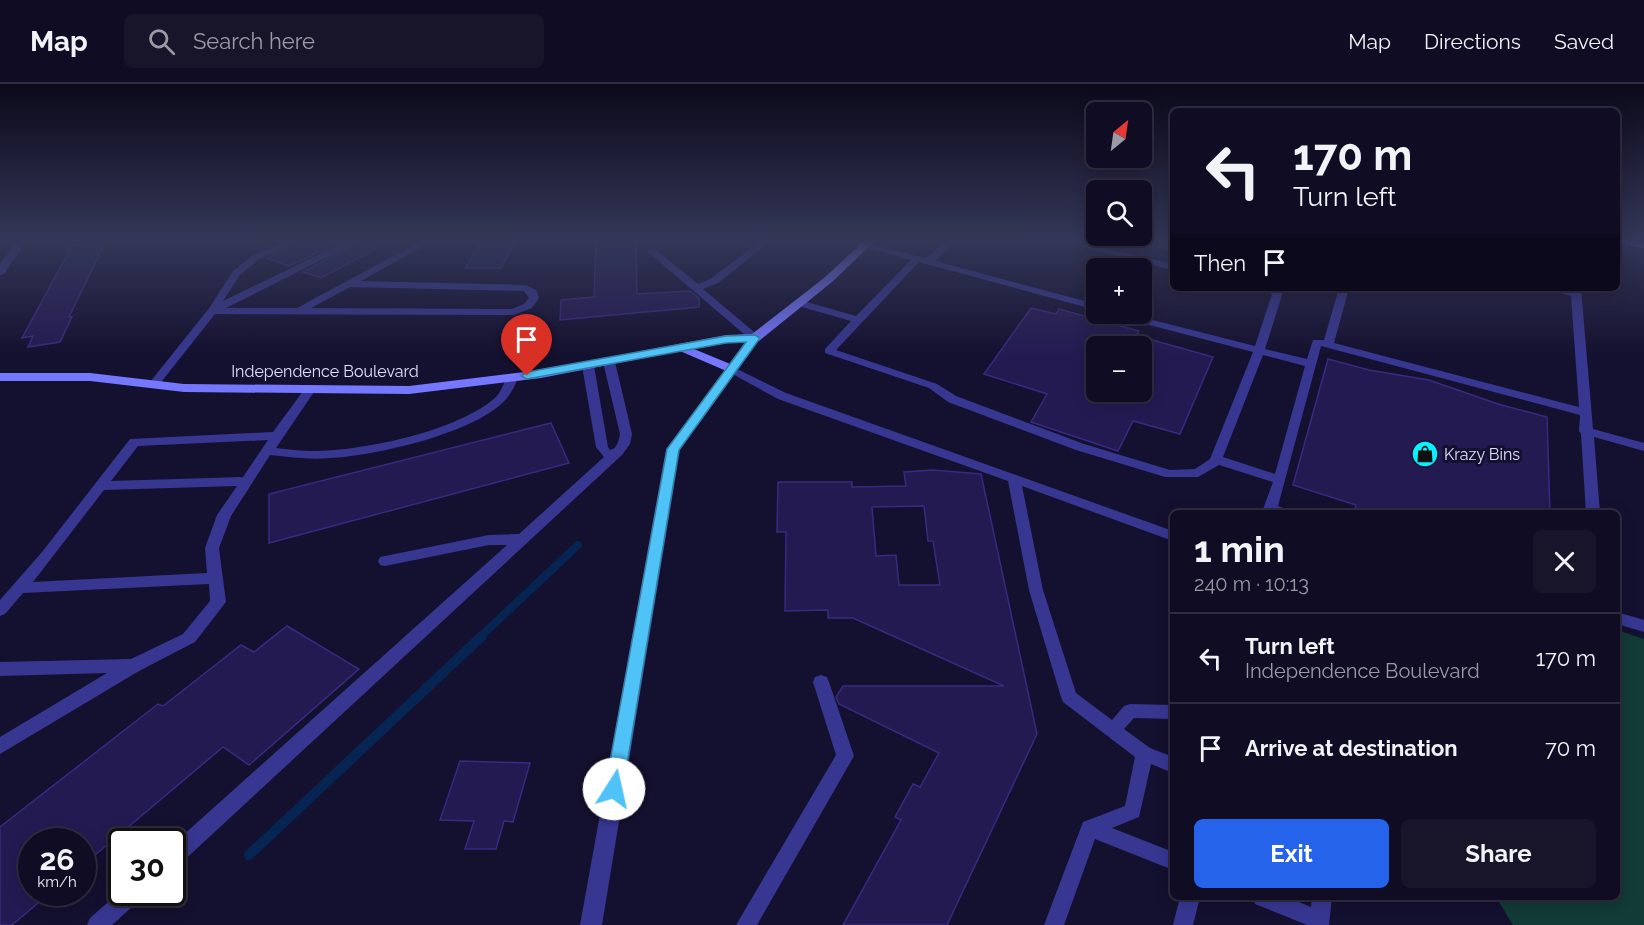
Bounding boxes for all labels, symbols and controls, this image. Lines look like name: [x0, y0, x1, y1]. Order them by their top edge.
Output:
search box: [124, 14, 544, 68]
text: Map: [30, 25, 88, 58]
icon: search: [145, 25, 178, 58]
text: Search here: [193, 28, 315, 54]
text: Map: [1348, 29, 1391, 54]
text: Directions: [1424, 29, 1521, 54]
text: Saved: [1554, 29, 1614, 54]
north arrow: [1086, 102, 1152, 168]
map controls: [1086, 102, 1152, 402]
text: 170 m: [1293, 131, 1412, 180]
icon: left: [1194, 132, 1272, 210]
button: search: [1086, 180, 1152, 246]
text: Turn left: [1293, 181, 1396, 212]
icon: arrive: [1258, 246, 1291, 279]
text: Then: [1194, 250, 1246, 276]
button: +: [1086, 258, 1152, 324]
pin: [501, 314, 552, 376]
icon: arrive: [510, 323, 543, 356]
button: −: [1086, 336, 1152, 402]
street label: Independence Boulevard: [231, 362, 419, 381]
shop icon: Krazy Bins: [1410, 439, 1440, 469]
place label: Krazy Bins: [1444, 445, 1520, 464]
text: 1 min: [1194, 528, 1285, 570]
button: close: [1533, 530, 1596, 593]
text: 240 m · 10:13: [1194, 572, 1309, 596]
text: Turn left: [1245, 633, 1335, 659]
icon: left: [1194, 642, 1227, 675]
text: 170 m: [1536, 645, 1596, 671]
text: Independence Boulevard: [1245, 659, 1480, 683]
icon: arrive: [1194, 732, 1227, 765]
text: Arrive at destination: [1245, 735, 1458, 761]
text: 70 m: [1545, 735, 1596, 761]
position arrow: [582, 757, 646, 821]
button: Exit: [1194, 819, 1389, 888]
button: Share: [1401, 819, 1596, 888]
speed limit sign: 30: [108, 828, 186, 906]
text: 26: [39, 842, 75, 877]
text: km/h: [37, 873, 77, 891]

